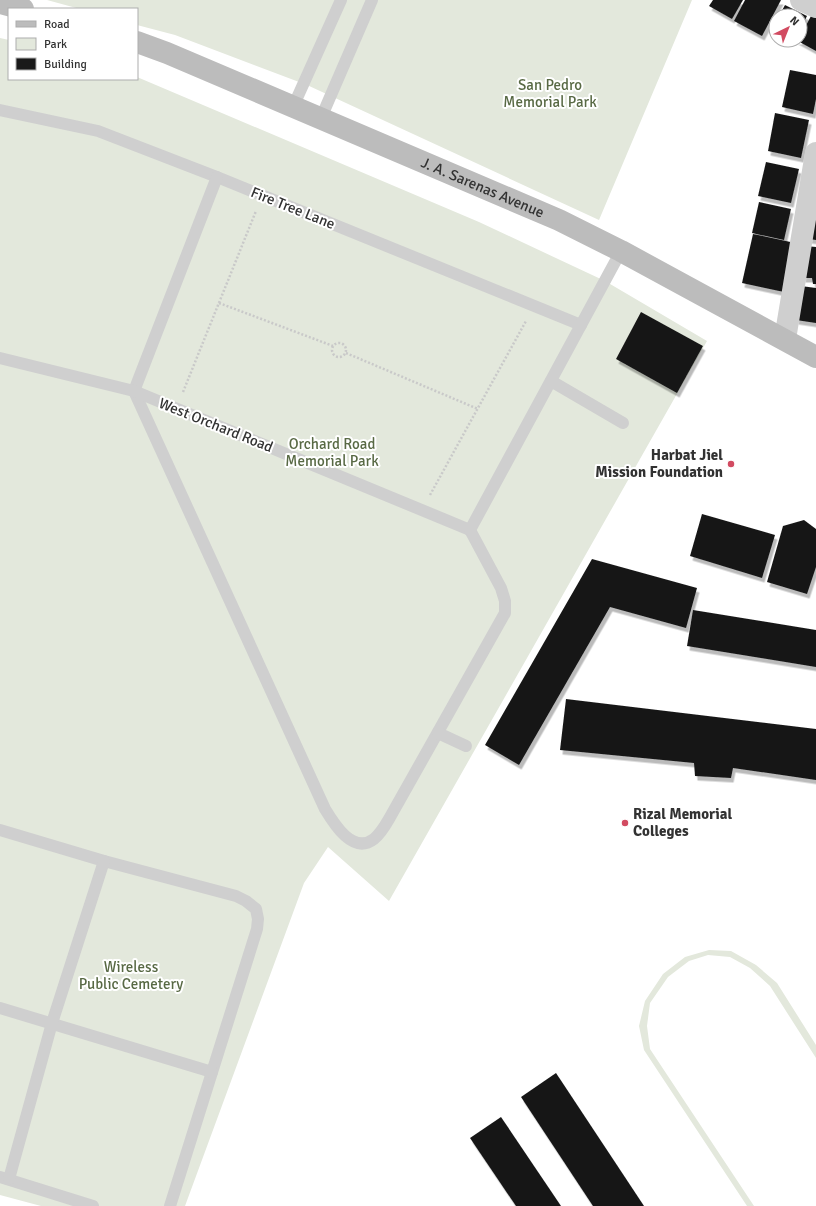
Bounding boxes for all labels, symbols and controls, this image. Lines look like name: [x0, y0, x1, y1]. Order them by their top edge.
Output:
legend: [8, 8, 138, 80]
north arrow: [768, 8, 808, 48]
text: N: [787, 14, 802, 28]
text: Road: [44, 17, 70, 32]
text: Park: [44, 37, 67, 52]
text: Building: [44, 57, 87, 72]
park label: San Pedro Memorial Park: [503, 76, 597, 111]
street label: J. A. Sarenas Avenue: [418, 153, 547, 222]
street label: Fire Tree Lane: [248, 183, 338, 233]
street label: West Orchard Road: [156, 394, 276, 456]
park label: Orchard Road Memorial Park: [285, 435, 379, 470]
place label: Harbat Jiel Mission Foundation: [595, 446, 723, 481]
marker: Harbat Jiel Mission Foundation: [726, 459, 736, 469]
place label: Rizal Memorial Colleges: [633, 805, 732, 840]
marker: Rizal Memorial Colleges: [620, 818, 630, 828]
park label: Wireless Public Cemetery: [79, 958, 183, 993]

